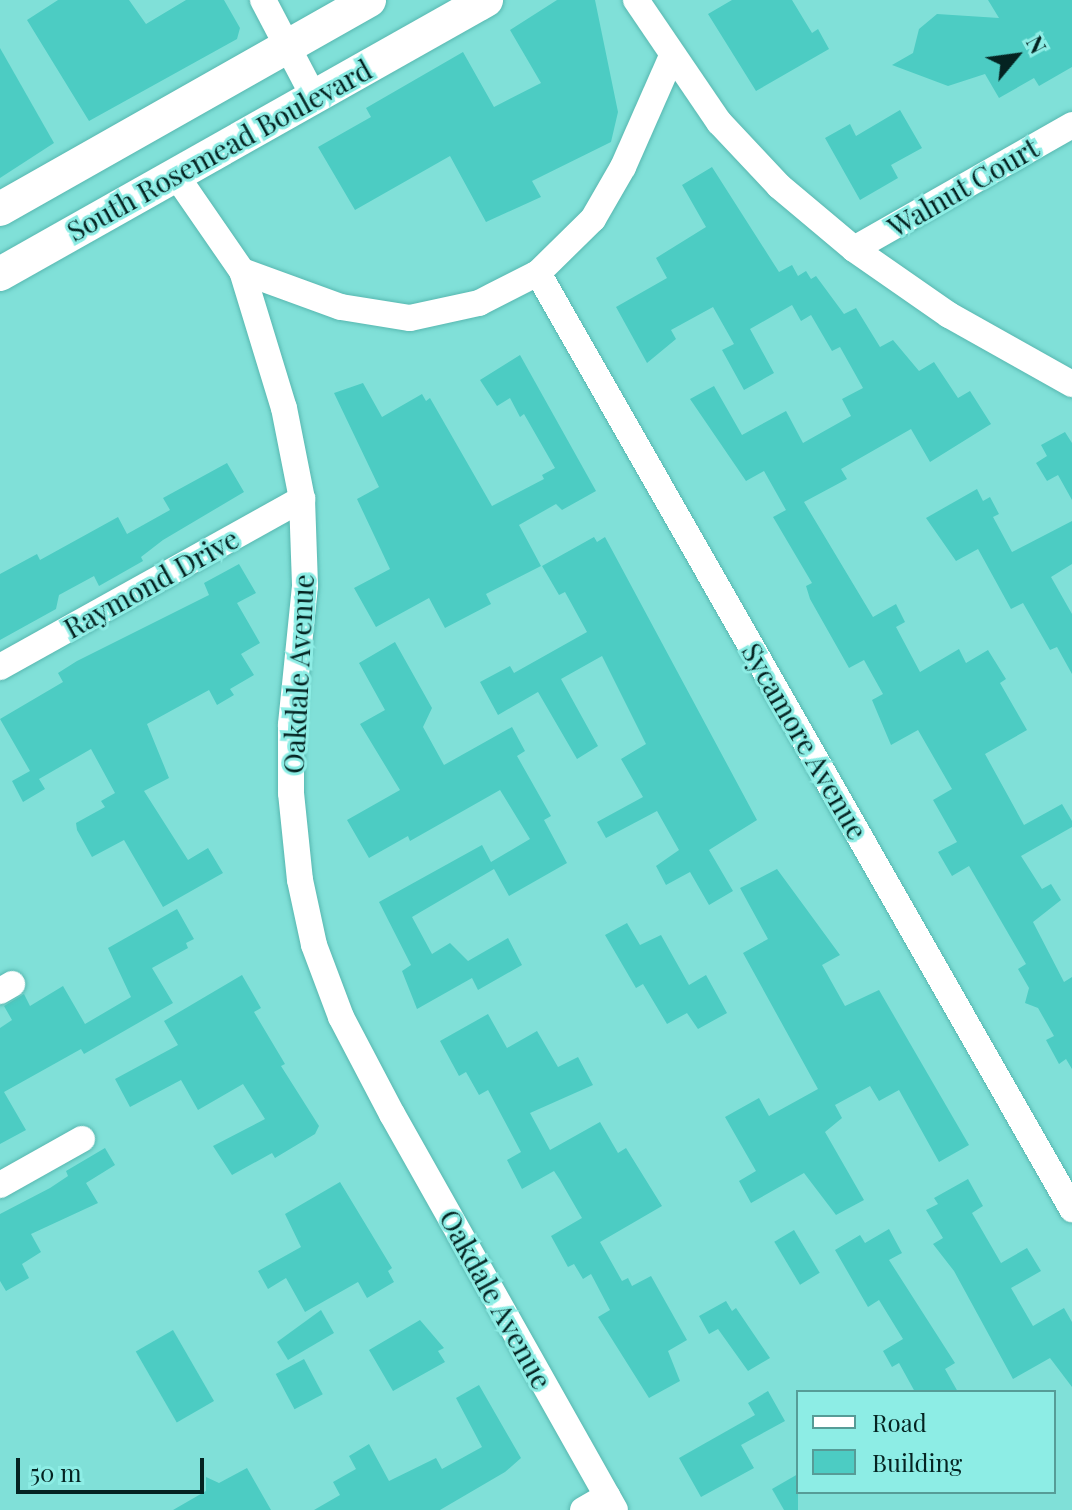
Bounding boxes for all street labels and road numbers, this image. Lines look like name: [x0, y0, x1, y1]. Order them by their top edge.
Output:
street label: South Rosemead Boulevard: [61, 52, 377, 248]
street label: Walnut Court: [881, 130, 1045, 244]
street label: Raymond Drive: [58, 521, 244, 645]
street label: Oakdale Avenue: [276, 573, 320, 775]
street label: Sycamore Avenue: [735, 636, 875, 846]
street label: Oakdale Avenue: [433, 1203, 559, 1395]

